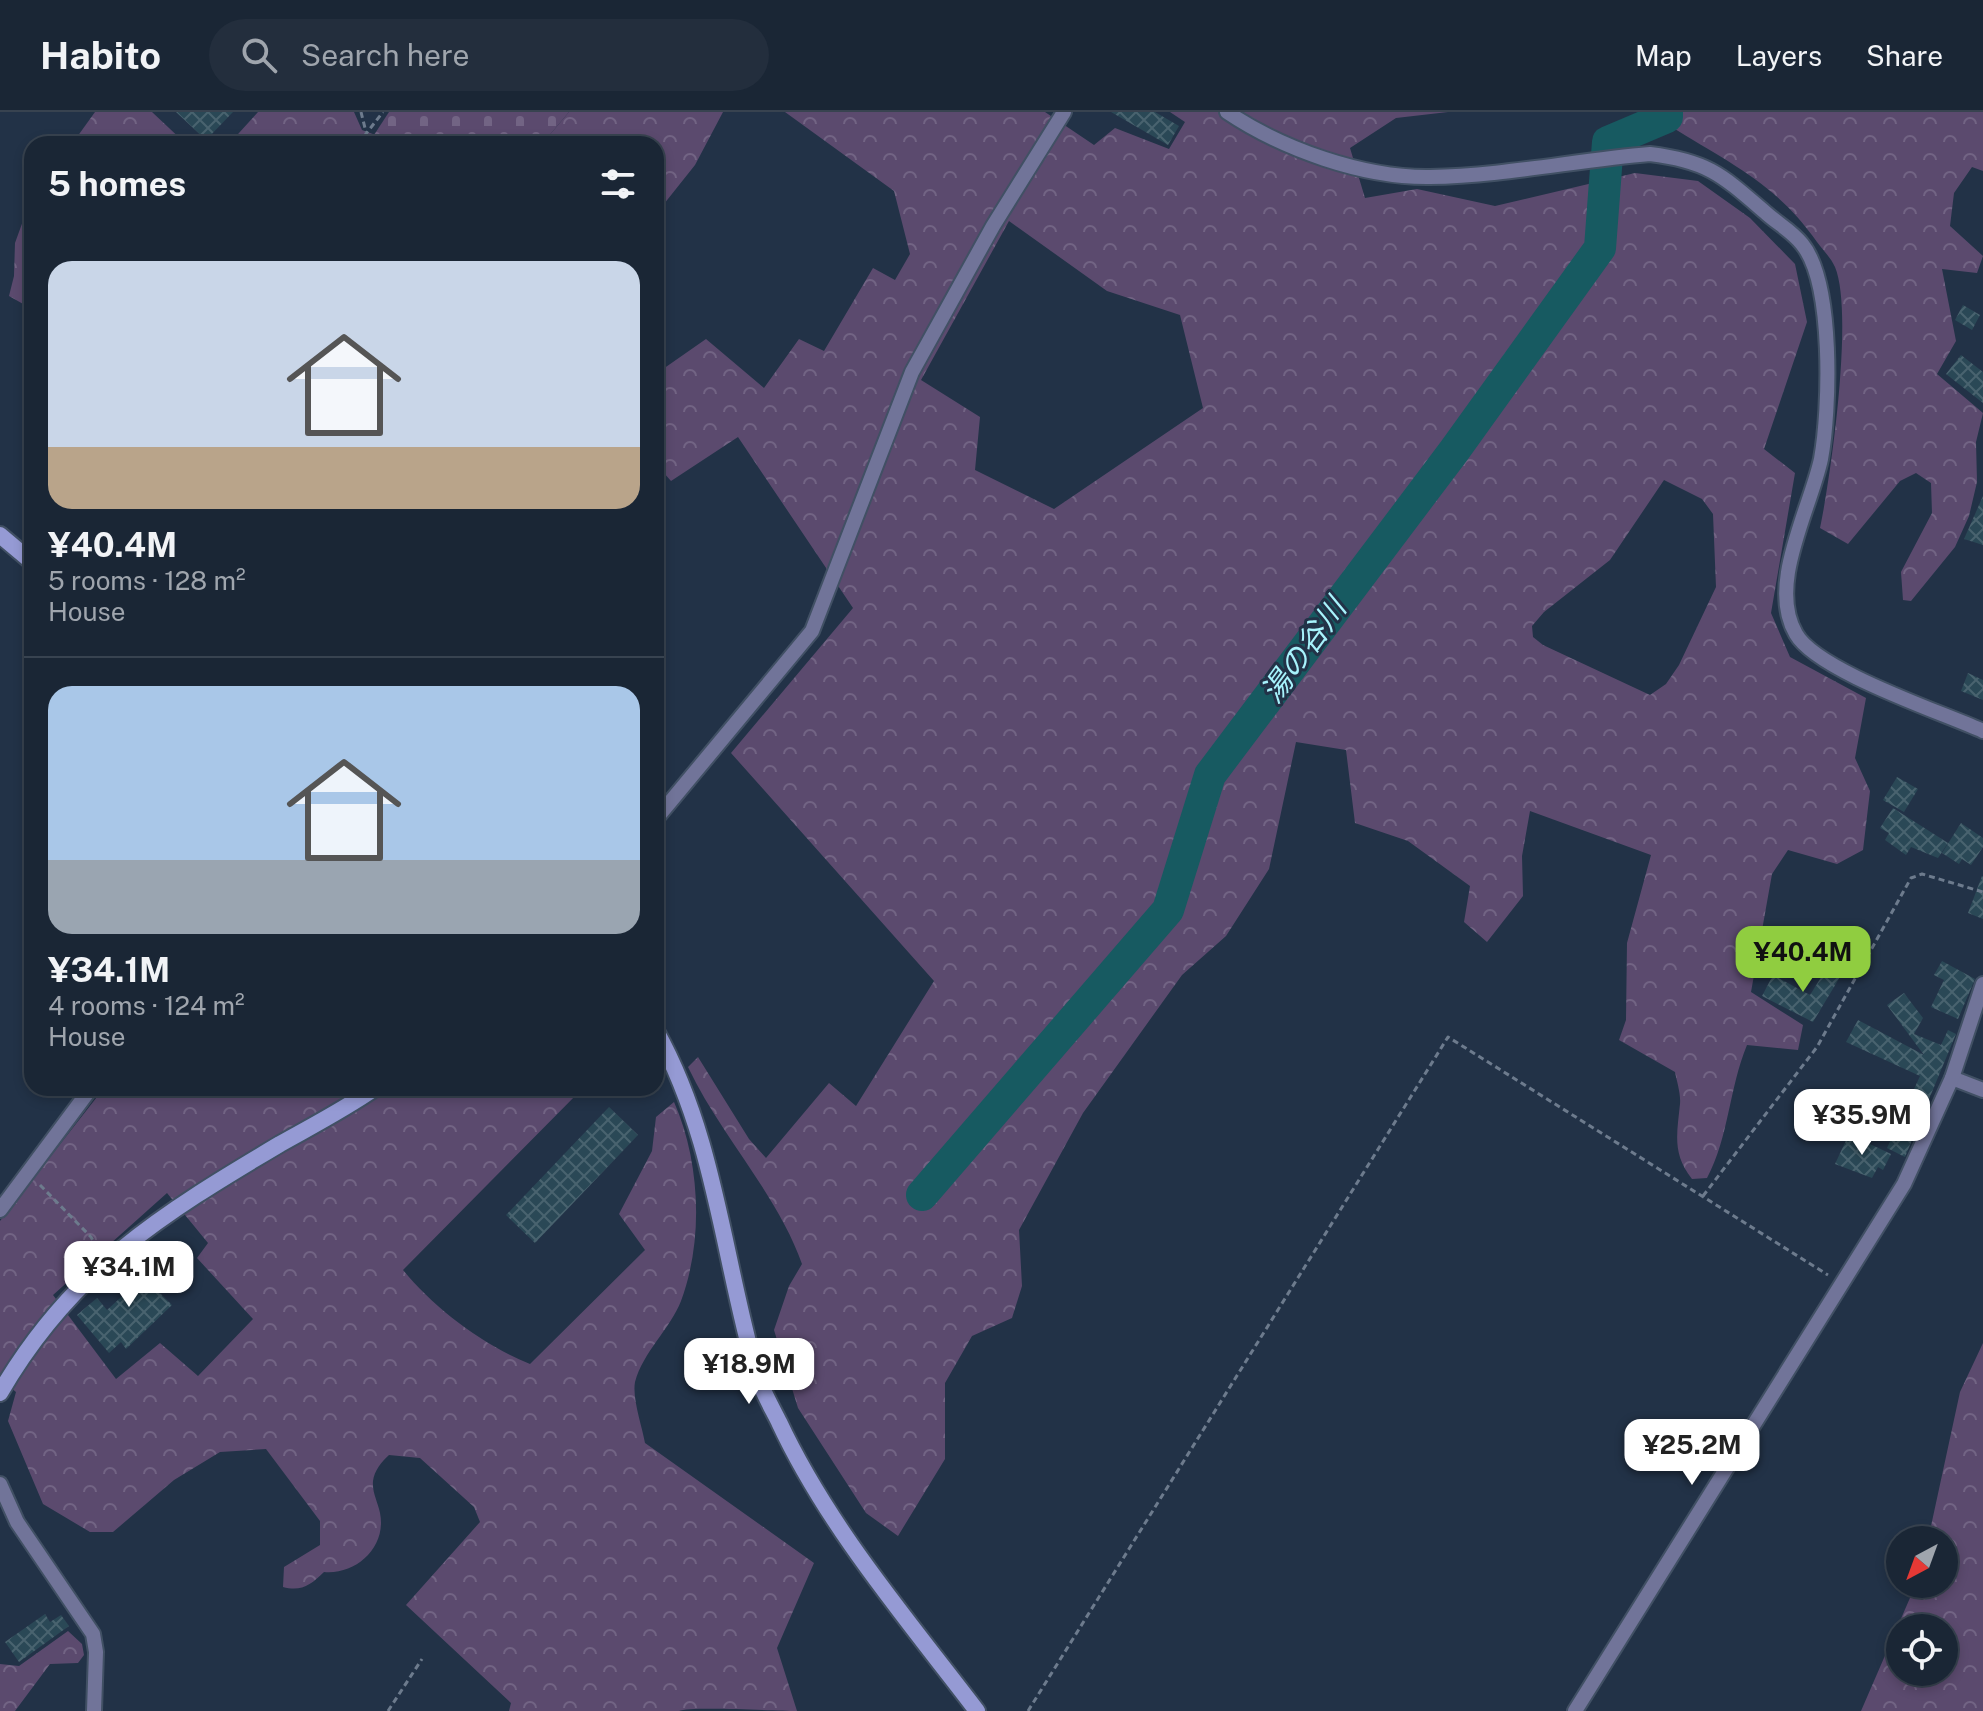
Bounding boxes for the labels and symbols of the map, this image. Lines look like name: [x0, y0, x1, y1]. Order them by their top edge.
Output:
water label: 湯の谷川: [1253, 588, 1355, 709]
pin: ¥40.4M: [1738, 926, 1868, 994]
pin: ¥35.9M: [1797, 1089, 1927, 1157]
pin: ¥34.1M: [64, 1241, 194, 1309]
pin: ¥18.9M: [684, 1338, 814, 1406]
pin: ¥25.2M: [1627, 1419, 1757, 1487]
north arrow: [1886, 1526, 1958, 1598]

